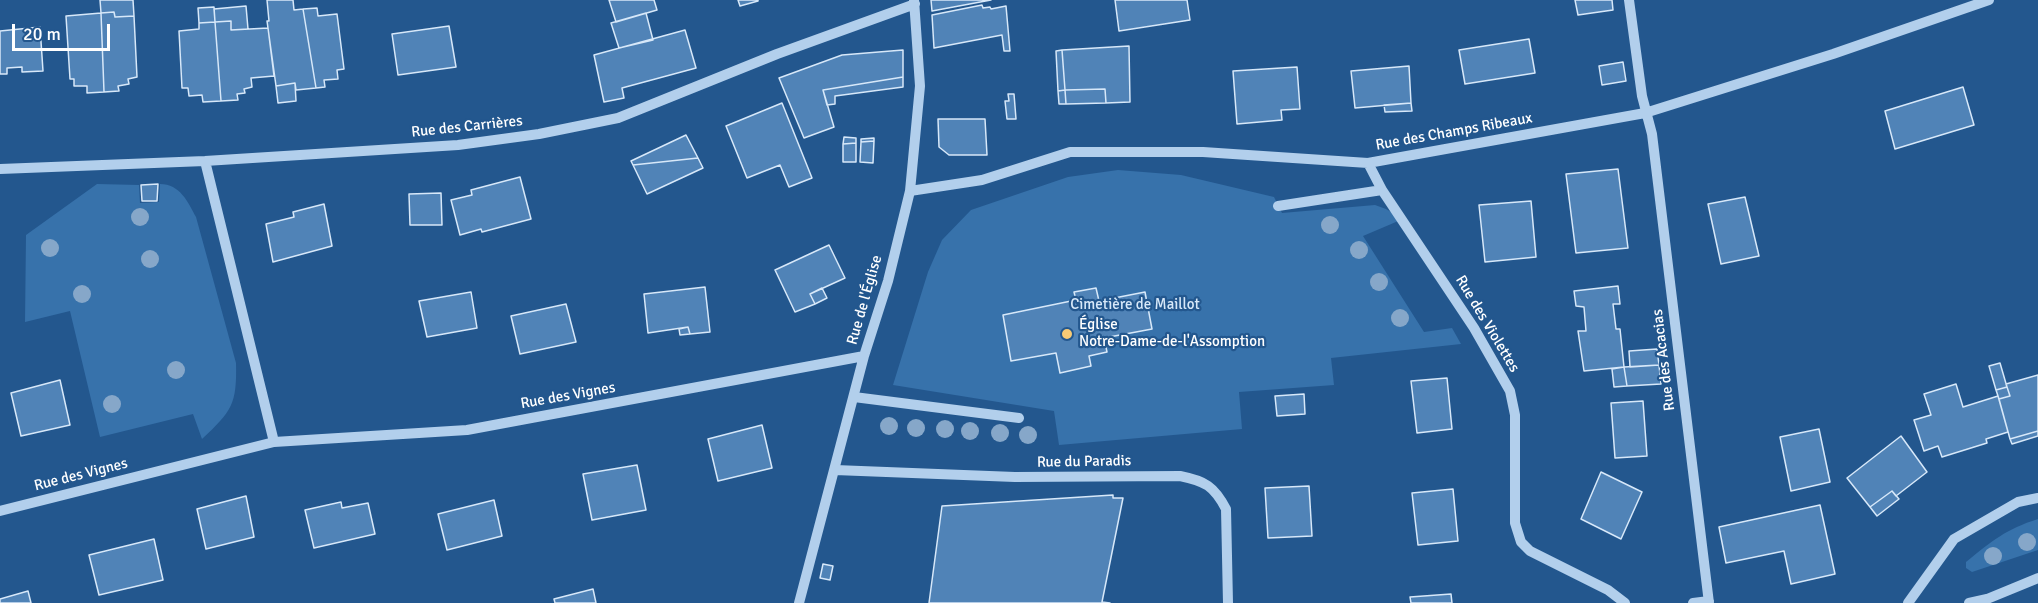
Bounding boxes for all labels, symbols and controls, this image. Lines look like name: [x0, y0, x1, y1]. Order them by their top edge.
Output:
scale bar: [15, 12, 112, 50]
text: 20 m: [23, 23, 61, 45]
street label: Rue des Champs Ribeaux: [1374, 109, 1534, 155]
street label: Rue des Carrières: [411, 112, 523, 142]
street label: Rue de l'Église: [844, 253, 886, 347]
street label: Rue des Violettes: [1451, 272, 1523, 376]
park label: Cimetière de Maillot: [1070, 296, 1200, 314]
street label: Rue des Acacias: [1649, 308, 1679, 412]
place label: Église Notre-Dame-de-l'Assomption: [1079, 316, 1265, 351]
marker: Église Notre-Dame-de-l'Assomption: [1060, 327, 1074, 341]
street label: Rue des Vignes: [519, 379, 617, 413]
street label: Rue du Paradis: [1037, 452, 1131, 472]
street label: Rue des Vignes: [32, 455, 130, 495]

